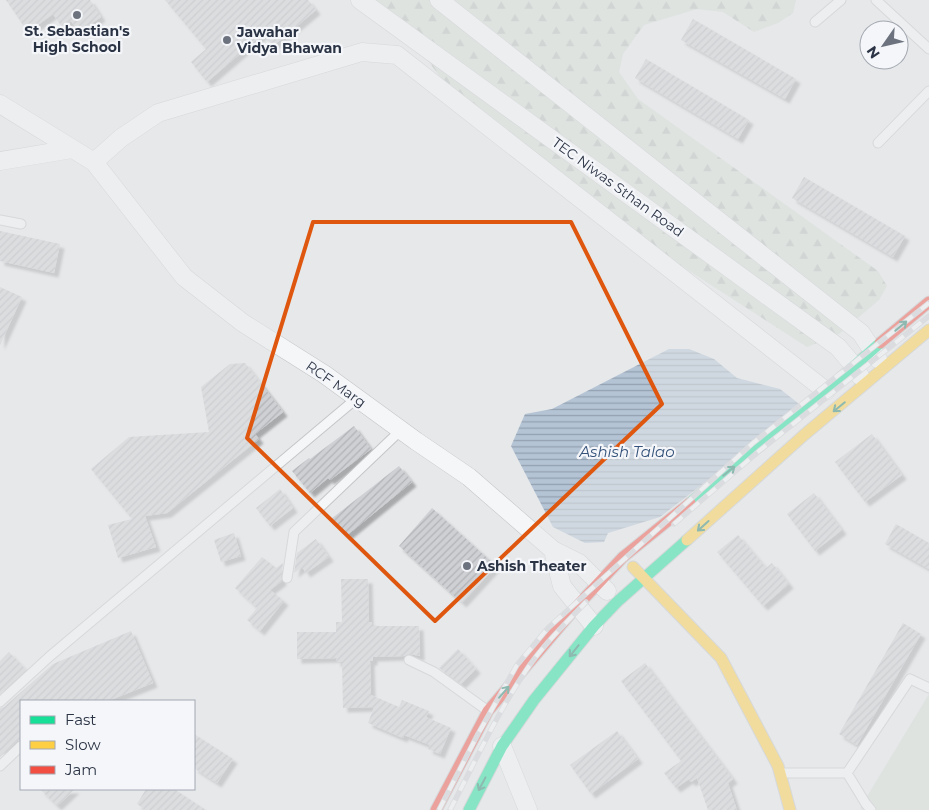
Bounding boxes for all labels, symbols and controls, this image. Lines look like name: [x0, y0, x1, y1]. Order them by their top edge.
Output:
marker: St. Sebastian's High School: [71, 9, 83, 21]
north arrow: [859, 20, 909, 70]
place label: St. Sebastian's High School: [24, 22, 130, 56]
place label: Jawahar Vidya Bhawan: [236, 23, 342, 57]
marker: Jawahar Vidya Bhawan: [221, 34, 233, 46]
text: N: [863, 43, 884, 62]
street label: TEC Niwas Sthan Road: [549, 133, 687, 241]
one-way arrow: [894, 320, 907, 331]
street label: RCF Marg: [302, 357, 370, 411]
one-way arrow: [832, 402, 845, 413]
water label: Ashish Talao: [578, 442, 675, 461]
one-way arrow: [722, 466, 735, 477]
one-way arrow: [697, 520, 710, 532]
place label: Ashish Theater: [476, 557, 586, 575]
marker: Ashish Theater: [461, 560, 473, 572]
one-way arrow: [568, 644, 579, 657]
one-way arrow: [498, 686, 510, 699]
legend: [20, 700, 195, 790]
text: Fast: [65, 710, 96, 729]
text: Slow: [65, 735, 101, 754]
text: Jam: [64, 760, 97, 779]
one-way arrow: [477, 777, 487, 792]

